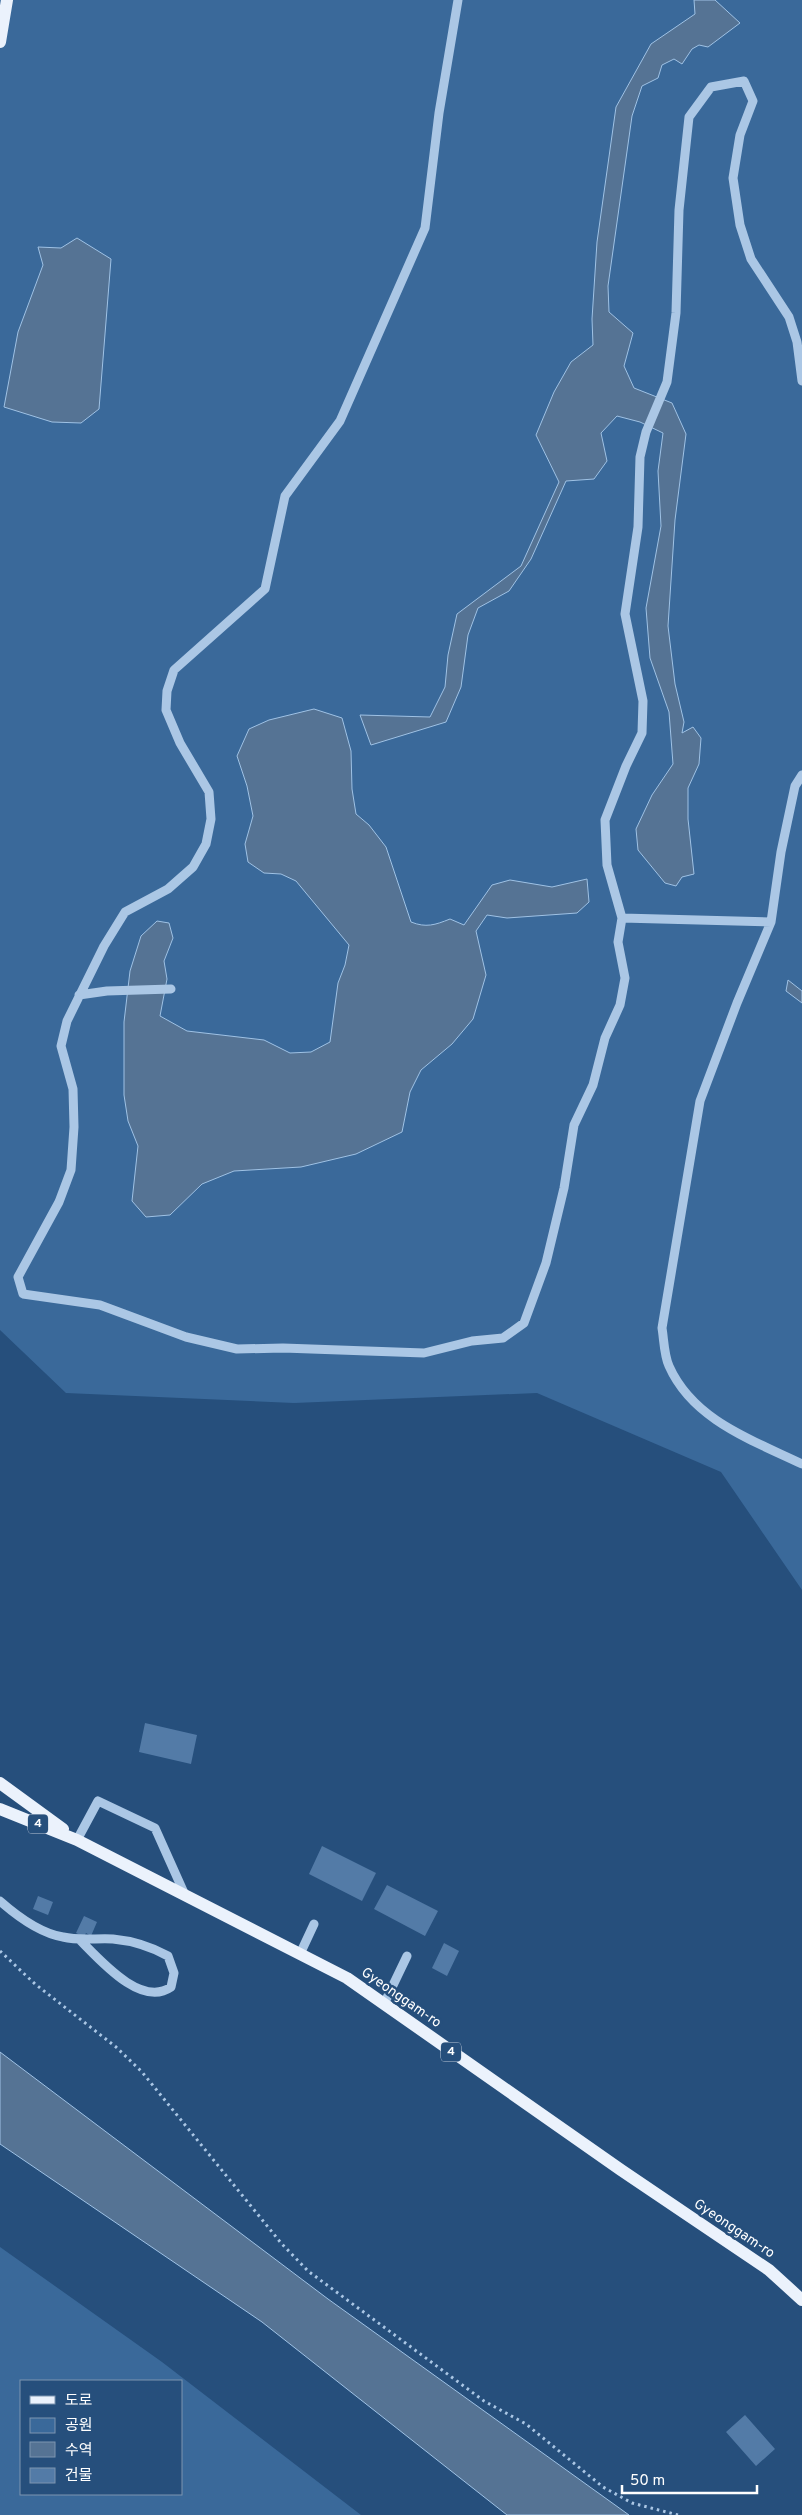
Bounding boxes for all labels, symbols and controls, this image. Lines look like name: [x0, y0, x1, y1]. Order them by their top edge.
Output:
road number: 4: [28, 1815, 48, 1834]
street label: Gyeonggam-ro: [358, 1964, 444, 2032]
road number: 4: [441, 2042, 461, 2062]
street label: Gyeonggam-ro: [690, 2196, 778, 2262]
legend: [20, 2380, 182, 2495]
text: 도로: [65, 2392, 93, 2411]
text: 공원: [65, 2417, 93, 2436]
text: 수역: [65, 2442, 93, 2461]
scale bar: [622, 2462, 757, 2494]
text: 건물: [65, 2467, 93, 2486]
text: 50 m: [630, 2472, 665, 2491]

